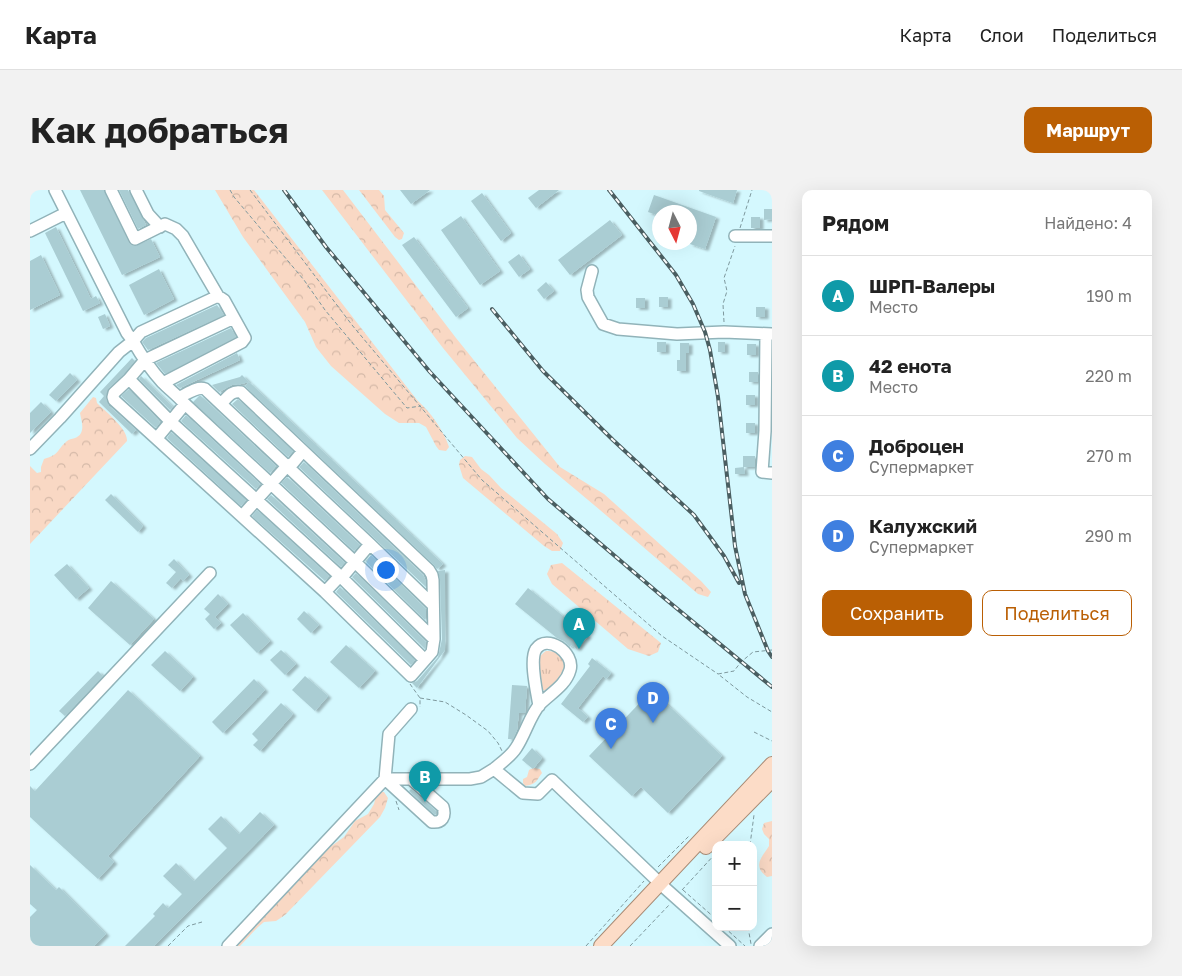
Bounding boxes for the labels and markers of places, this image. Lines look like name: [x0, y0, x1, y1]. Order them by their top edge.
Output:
pin: A: [563, 608, 595, 649]
pin: D: [637, 682, 669, 723]
pin: C: [595, 708, 627, 749]
pin: B: [409, 761, 441, 802]

